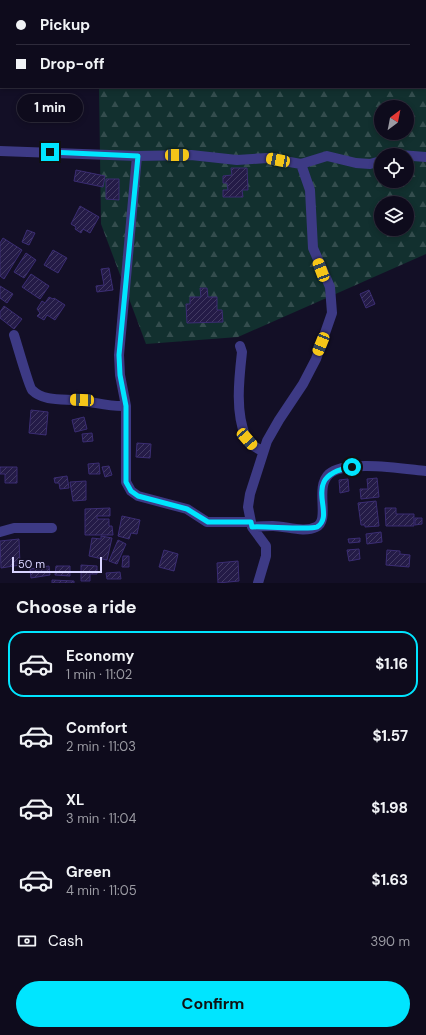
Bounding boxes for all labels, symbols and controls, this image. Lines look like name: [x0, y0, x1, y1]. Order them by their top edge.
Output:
text: Pickup: [40, 15, 90, 35]
text: Drop-off: [40, 54, 105, 74]
callout: 1 min: [17, 94, 83, 122]
text: 1 min: [34, 99, 66, 116]
north arrow: [374, 100, 414, 140]
map controls: [374, 100, 414, 236]
route end: [41, 143, 59, 161]
button: locate: [374, 148, 414, 188]
car: [165, 149, 189, 161]
car: [265, 152, 291, 168]
button: layers: [374, 196, 414, 236]
car: [311, 257, 331, 283]
car: [311, 331, 331, 357]
car: [70, 394, 94, 406]
car: [235, 426, 259, 452]
route start: [343, 458, 361, 476]
scale bar: [12, 555, 102, 574]
text: 50 m: [18, 557, 45, 571]
text: Choose a ride: [16, 595, 137, 619]
icon: car: [18, 646, 54, 682]
text: Economy: [66, 646, 134, 666]
text: $1.16: [375, 654, 408, 674]
text: 1 min · 11:02: [66, 666, 132, 683]
icon: car: [18, 718, 54, 754]
text: Comfort: [66, 718, 127, 738]
text: $1.57: [372, 726, 408, 746]
text: 2 min · 11:03: [66, 738, 136, 755]
icon: car: [18, 790, 54, 826]
text: XL: [66, 790, 84, 810]
text: $1.98: [371, 798, 408, 818]
text: 3 min · 11:04: [66, 810, 136, 827]
icon: car: [18, 862, 54, 898]
text: Green: [66, 862, 111, 882]
text: $1.63: [372, 870, 408, 890]
text: 4 min · 11:05: [66, 882, 137, 899]
icon: cash: [16, 930, 38, 952]
text: Cash: [48, 931, 83, 951]
text: 390 m: [371, 933, 410, 950]
button: Confirm: [16, 981, 410, 1027]

